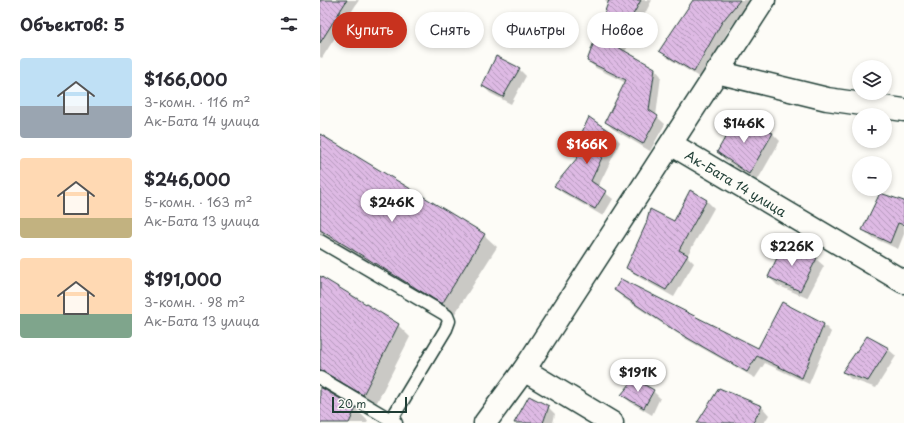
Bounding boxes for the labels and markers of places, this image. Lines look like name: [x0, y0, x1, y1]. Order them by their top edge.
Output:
pin: $146K: [716, 110, 772, 144]
pin: $166K: [559, 131, 615, 165]
pin: $246K: [364, 189, 420, 223]
pin: $226K: [764, 233, 820, 267]
pin: $191K: [610, 359, 666, 393]

